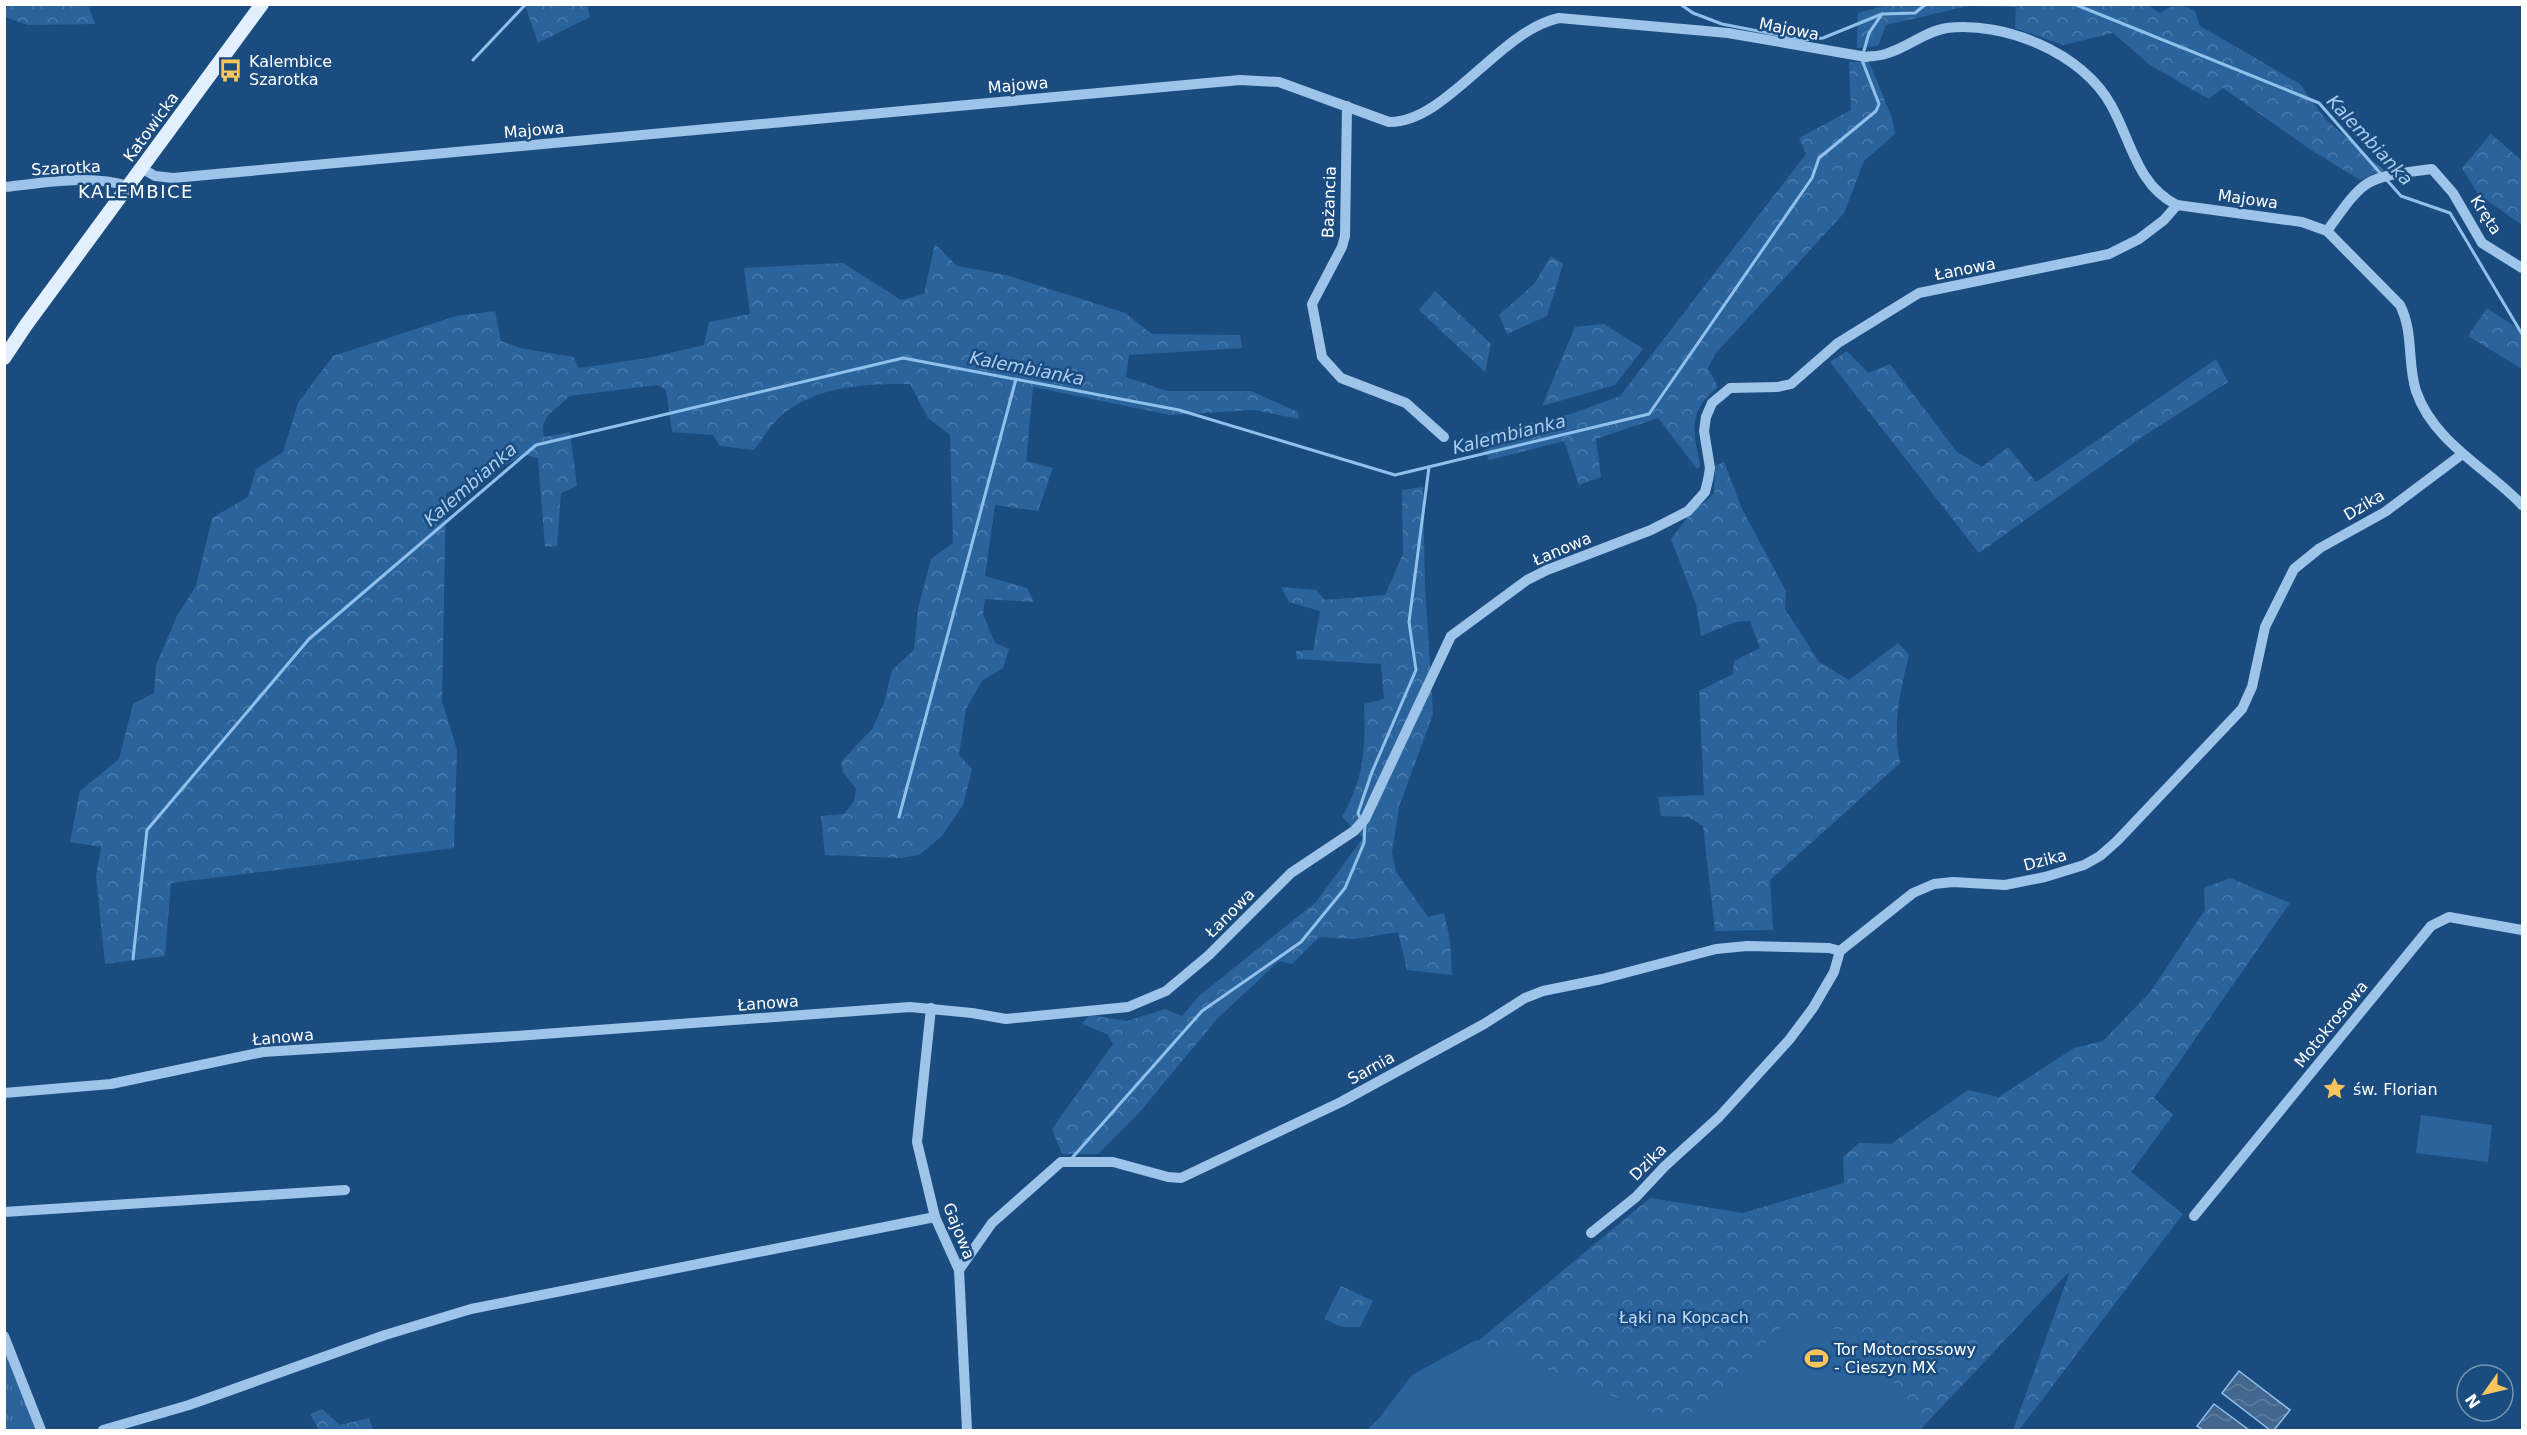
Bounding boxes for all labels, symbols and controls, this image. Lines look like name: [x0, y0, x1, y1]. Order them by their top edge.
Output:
street label: Majowa: [1757, 14, 1821, 44]
place label: Kalembice Szarotka: [249, 52, 332, 89]
bus stop icon: Kalembice Szarotka: [218, 57, 244, 83]
street label: Majowa: [987, 73, 1049, 97]
street label: Katowicka: [119, 89, 183, 165]
water label: Kalembianka: [2323, 90, 2417, 190]
street label: Majowa: [503, 118, 565, 142]
street label: Szarotka: [31, 157, 101, 179]
street label: Bażancia: [1318, 166, 1340, 238]
district label: KALEMBICE: [78, 181, 194, 202]
street label: Majowa: [2217, 185, 2279, 213]
street label: Kręta: [2466, 192, 2506, 238]
street label: Łanowa: [1932, 254, 1997, 284]
water label: Kalembianka: [968, 347, 1086, 389]
water label: Kalembianka: [1450, 410, 1568, 458]
water label: Kalembianka: [419, 438, 521, 530]
street label: Dzika: [2340, 486, 2388, 524]
street label: Łanowa: [1529, 528, 1594, 570]
street label: Dzika: [2021, 845, 2069, 875]
street label: Łanowa: [1201, 884, 1259, 942]
street label: Motokrosowa: [2290, 977, 2372, 1071]
street label: Łanowa: [736, 991, 799, 1015]
street label: Łanowa: [250, 1025, 315, 1049]
street label: Sarnia: [1344, 1047, 1398, 1089]
place icon: św. Florian: [2322, 1076, 2348, 1102]
place label: św. Florian: [2353, 1080, 2438, 1099]
street label: Dzika: [1626, 1140, 1670, 1184]
street label: Gajowa: [939, 1200, 979, 1262]
park label: Łąki na Kopcach: [1618, 1308, 1749, 1327]
place label: Tor Motocrossowy - Cieszyn MX: [1833, 1340, 1976, 1377]
sports icon: Tor Motocrossowy - Cieszyn MX: [1803, 1345, 1829, 1371]
north arrow: [2455, 1363, 2515, 1423]
text: N: [2461, 1390, 2485, 1412]

